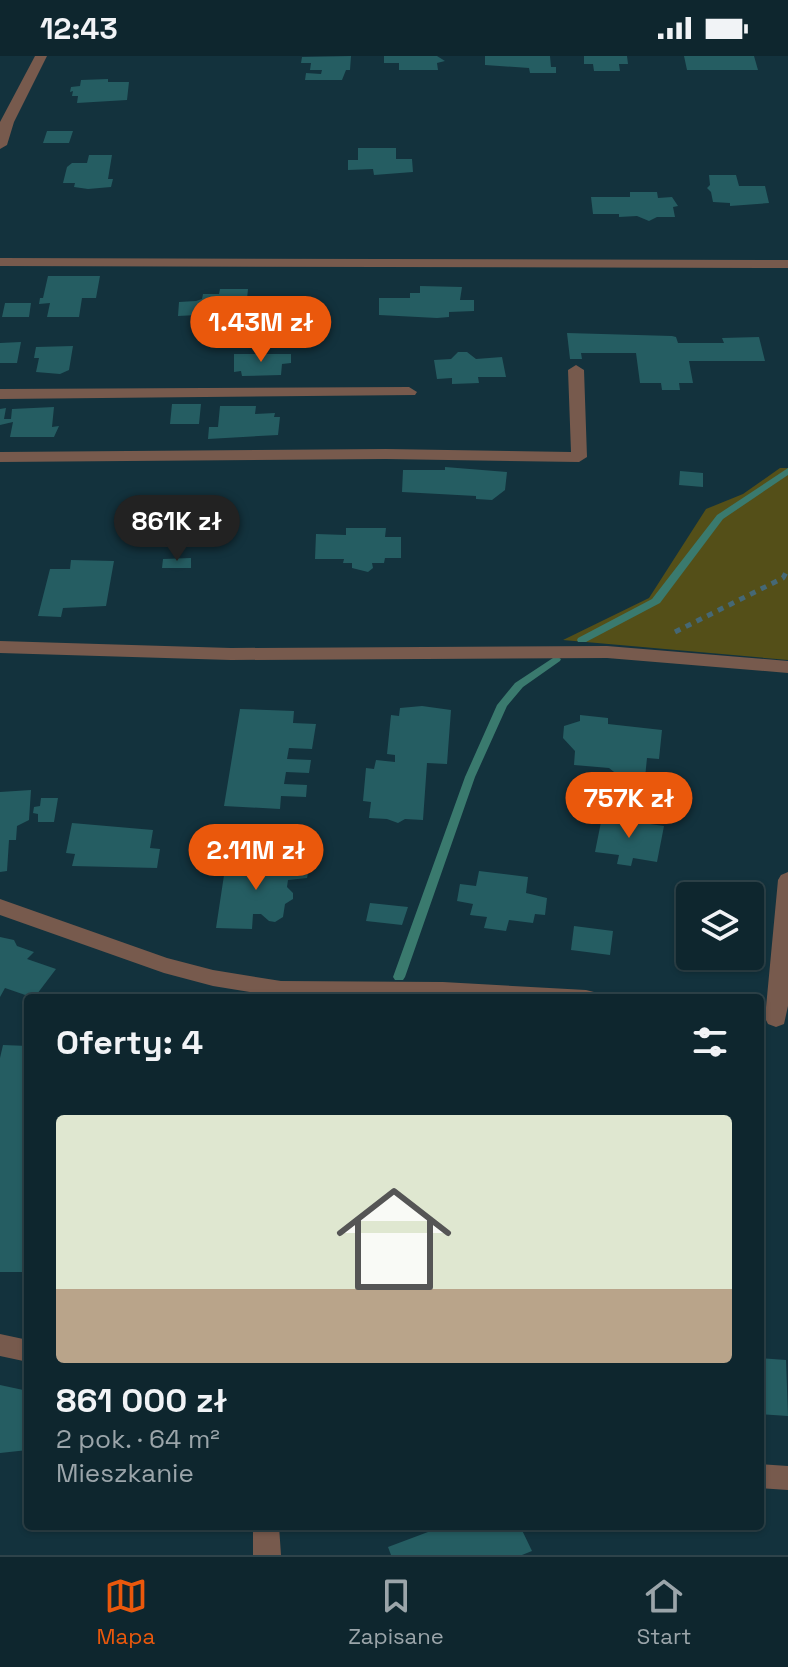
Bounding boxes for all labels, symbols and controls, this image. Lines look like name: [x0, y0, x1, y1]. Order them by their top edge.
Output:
text: 12:43: [40, 9, 118, 48]
pin: 1.43M zł: [178, 296, 344, 364]
text: 1.43M zł: [208, 305, 314, 339]
pin: 861K zł: [103, 495, 251, 563]
text: 861K zł: [132, 504, 222, 538]
pin: 757K zł: [555, 772, 703, 840]
text: 757K zł: [583, 781, 675, 815]
pin: 2.11M zł: [173, 824, 339, 892]
text: 2.11M zł: [207, 833, 305, 867]
map controls: [676, 882, 764, 970]
button: layers: [676, 882, 764, 970]
icon: filters: [688, 1020, 732, 1064]
text: Oferty: 4: [56, 1021, 203, 1064]
icon: home: [322, 1167, 466, 1311]
text: 861 000 zł: [56, 1379, 228, 1422]
text: 2 pok. · 64 m²: [56, 1422, 220, 1456]
text: Mieszkanie: [56, 1456, 194, 1490]
tab: Mapa: [97, 1574, 155, 1650]
tab: Zapisane: [348, 1574, 444, 1650]
tab: Start: [637, 1574, 691, 1650]

